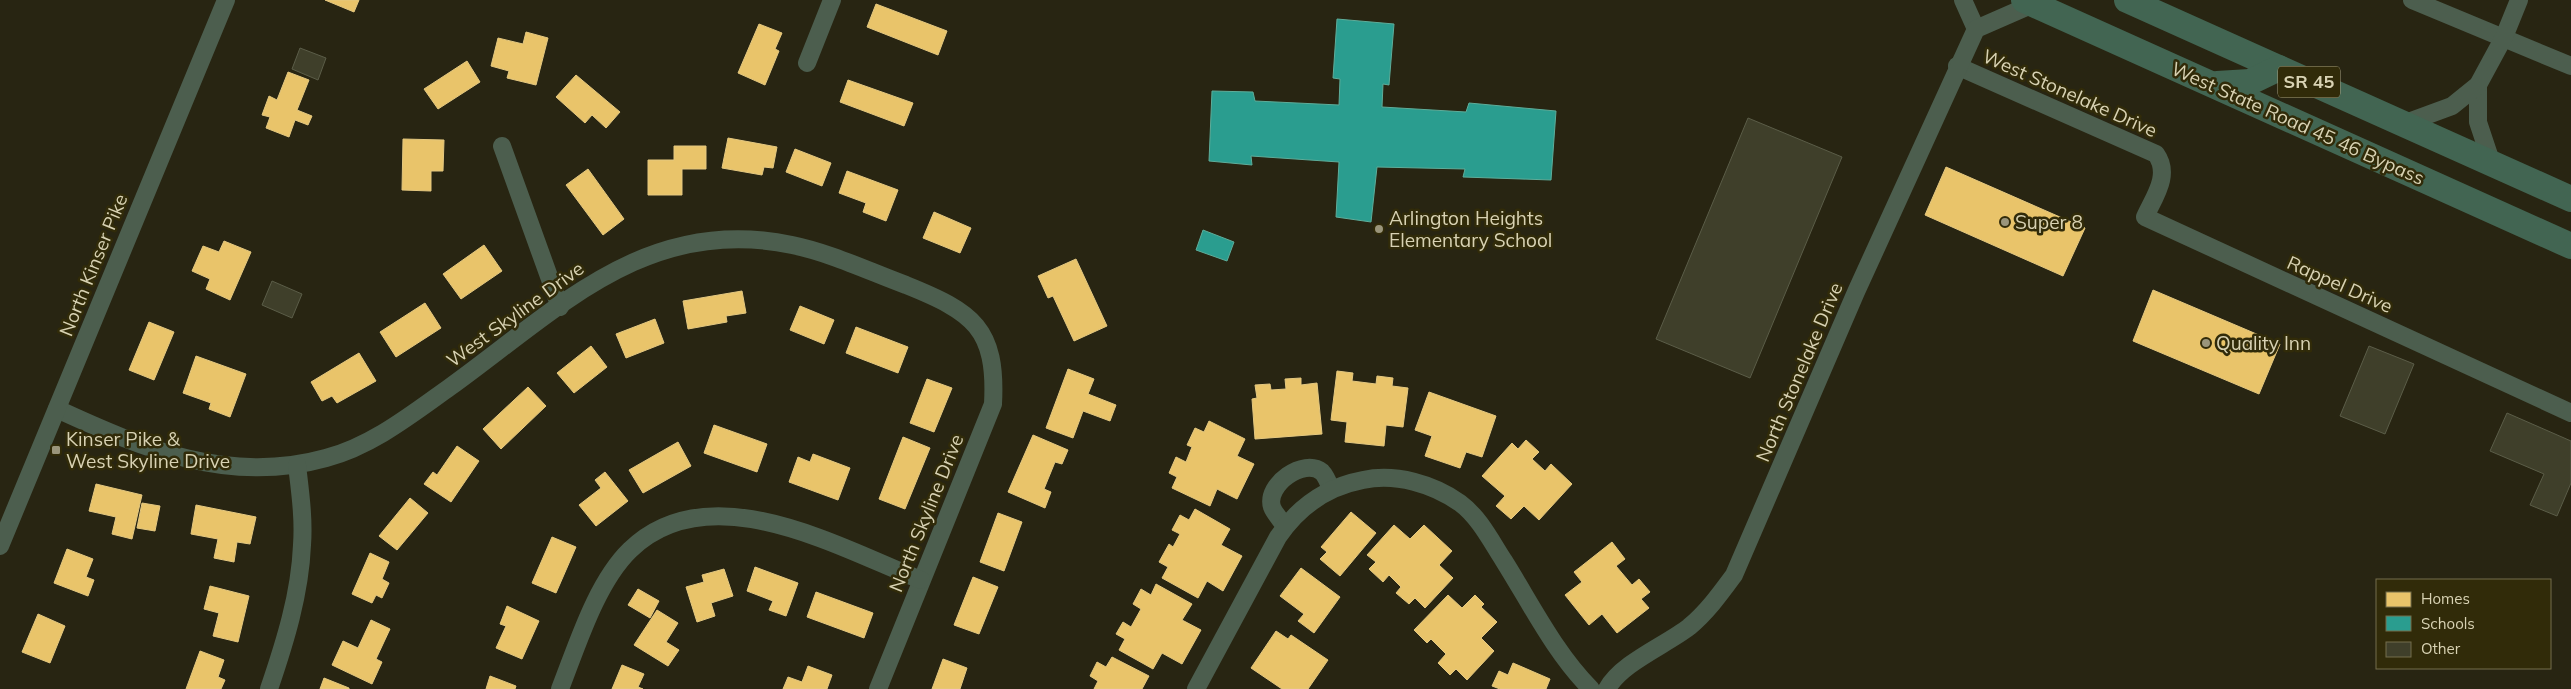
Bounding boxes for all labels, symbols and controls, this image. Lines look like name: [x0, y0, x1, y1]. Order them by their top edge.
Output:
street label: West Stonelake Drive: [1979, 44, 2161, 142]
street label: West State Road 45 46 Bypass: [2168, 56, 2428, 190]
road number: SR 45: [2278, 66, 2340, 98]
street label: North Kinser Pike: [54, 190, 132, 340]
place label: Arlington Heights Elementary School: [1389, 206, 1552, 252]
place label: Super 8: [2015, 210, 2083, 234]
marker: Super 8: [1999, 216, 2011, 228]
marker: Arlington Heights Elementary School: [1373, 223, 1385, 235]
street label: Rappel Drive: [2283, 250, 2397, 318]
street label: West Skyline Drive: [442, 256, 588, 372]
street label: North Stonelake Drive: [1750, 279, 1848, 465]
place label: Quality Inn: [2216, 331, 2311, 355]
marker: Quality Inn: [2200, 337, 2212, 349]
place label: Kinser Pike & West Skyline Drive: [66, 427, 230, 473]
street label: North Skyline Drive: [883, 431, 969, 595]
marker: Kinser Pike & West Skyline Drive: [50, 444, 62, 456]
legend: [2376, 579, 2551, 669]
text: Homes: [2421, 589, 2470, 608]
text: Schools: [2421, 614, 2475, 633]
text: Other: [2421, 639, 2461, 658]

